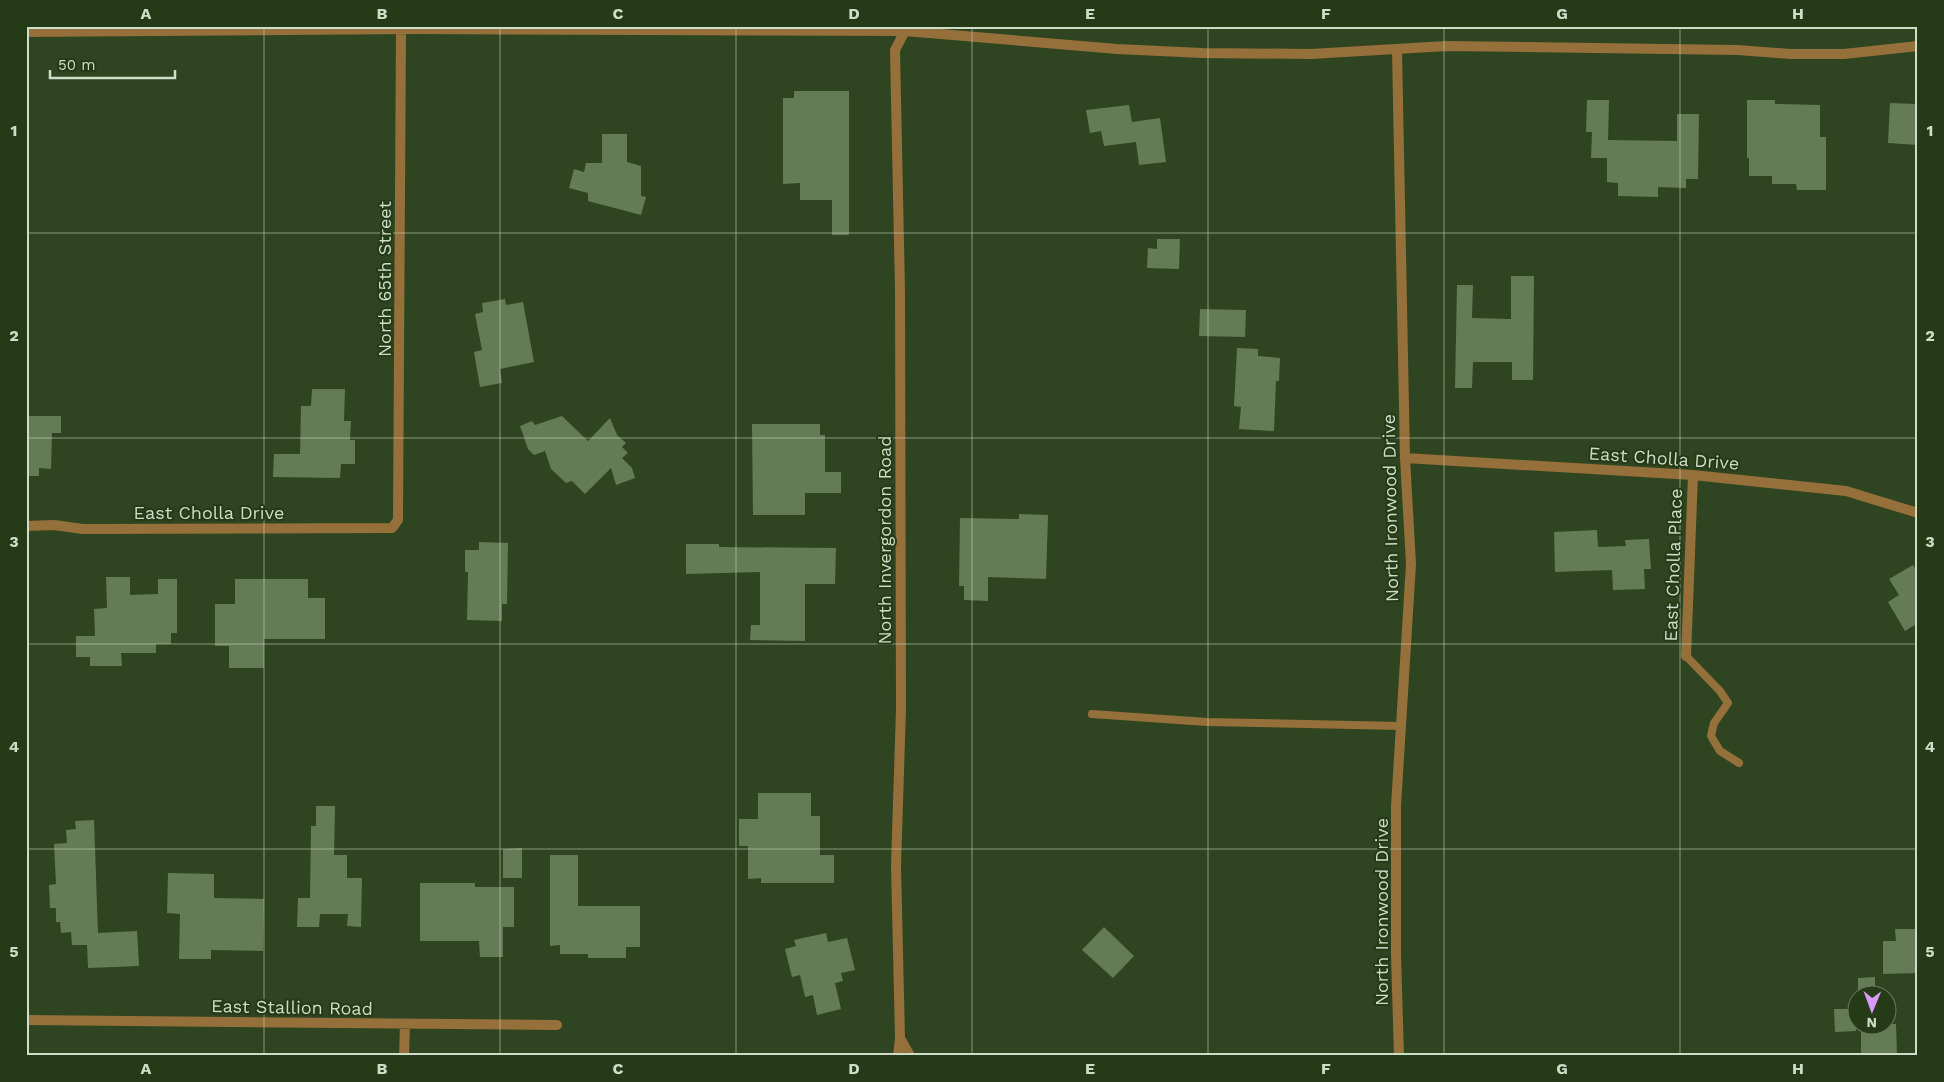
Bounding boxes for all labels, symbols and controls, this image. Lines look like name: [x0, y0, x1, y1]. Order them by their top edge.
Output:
text: A: [141, 4, 152, 23]
text: B: [377, 4, 388, 23]
text: C: [613, 4, 624, 23]
text: D: [848, 4, 860, 23]
text: E: [1085, 4, 1095, 23]
text: F: [1321, 4, 1331, 23]
text: G: [1556, 4, 1568, 23]
text: H: [1792, 4, 1804, 23]
scale bar: [50, 48, 175, 80]
text: 50 m: [58, 56, 95, 74]
text: 1: [11, 121, 17, 140]
text: 1: [1927, 121, 1933, 140]
street label: North 65th Street: [374, 201, 395, 357]
text: 2: [9, 326, 19, 345]
text: 2: [1925, 326, 1935, 345]
street label: North Ironwood Drive: [1378, 414, 1402, 602]
street label: North Invergordon Road: [874, 435, 895, 645]
street label: East Cholla Drive: [1588, 442, 1740, 474]
street label: East Cholla Place: [1660, 488, 1686, 642]
street label: East Cholla Drive: [134, 502, 284, 523]
text: 3: [9, 532, 19, 551]
text: 3: [1925, 532, 1935, 551]
text: 4: [9, 737, 19, 756]
text: 4: [1925, 737, 1935, 756]
street label: North Ironwood Drive: [1371, 818, 1392, 1006]
text: 5: [9, 942, 19, 961]
text: 5: [1925, 942, 1935, 961]
north arrow: [1846, 984, 1896, 1034]
street label: East Stallion Road: [211, 995, 373, 1019]
text: N: [1866, 1015, 1877, 1031]
text: A: [141, 1059, 152, 1078]
text: B: [377, 1059, 388, 1078]
text: C: [613, 1059, 624, 1078]
text: D: [848, 1059, 860, 1078]
text: E: [1085, 1059, 1095, 1078]
text: F: [1321, 1059, 1331, 1078]
text: G: [1556, 1059, 1568, 1078]
text: H: [1792, 1059, 1804, 1078]

